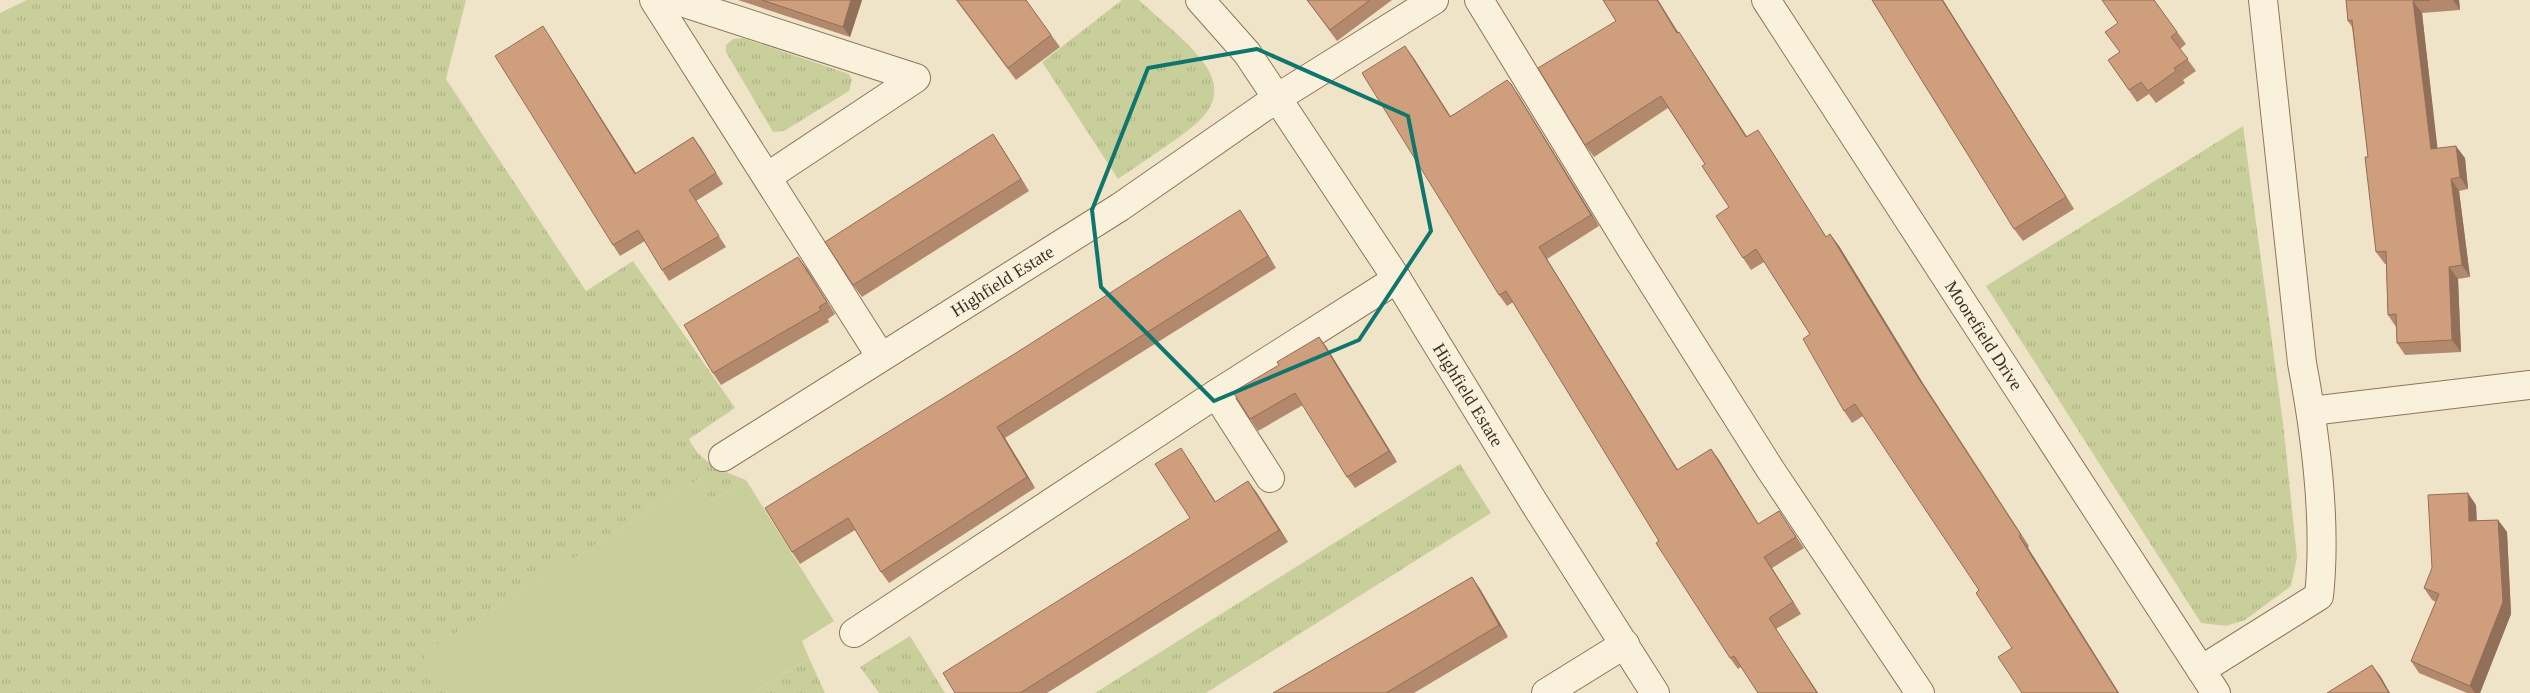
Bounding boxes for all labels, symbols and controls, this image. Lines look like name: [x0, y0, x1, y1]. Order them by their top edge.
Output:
street label: Highfield Estate: [947, 241, 1057, 321]
street label: Moorefield Drive: [1941, 277, 2027, 394]
street label: Highfield Estate: [1429, 340, 1507, 450]

